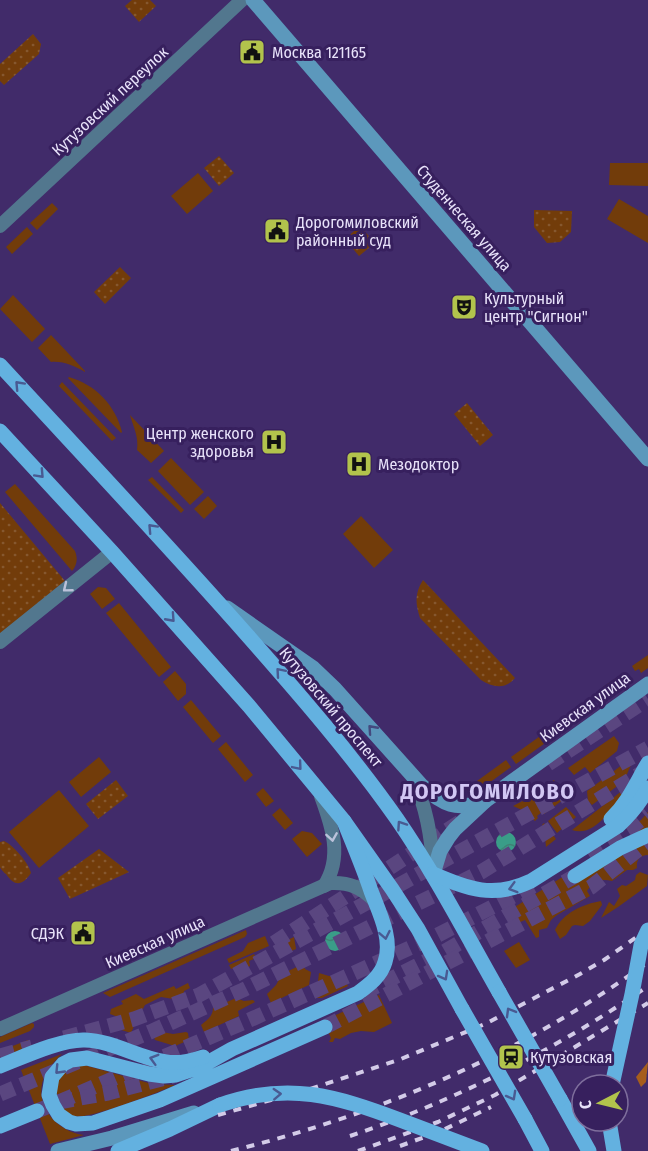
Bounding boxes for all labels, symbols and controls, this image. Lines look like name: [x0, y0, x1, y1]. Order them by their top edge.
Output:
public building icon: Москва 121165: [237, 37, 267, 67]
street label: Кутузовский переулок: [48, 42, 172, 160]
place label: Москва 121165: [272, 43, 366, 62]
street label: Студенческая улица: [413, 161, 515, 275]
place label: Дорогомиловский районный суд: [295, 213, 419, 250]
public building icon: Дорогомиловский районный суд: [262, 216, 292, 246]
place label: Культурный центр "Сигнон": [484, 289, 588, 326]
theatre icon: Культурный центр "Сигнон": [449, 292, 479, 322]
one-way arrow: [15, 382, 26, 392]
place label: Центр женского здоровья: [146, 424, 254, 461]
hospital icon: Центр женского здоровья: [259, 427, 289, 457]
hospital icon: Мезодоктор: [344, 449, 374, 479]
place label: Мезодоктор: [378, 455, 459, 474]
one-way arrow: [33, 467, 44, 477]
one-way arrow: [148, 525, 159, 535]
one-way arrow: [62, 581, 73, 592]
one-way arrow: [164, 611, 175, 622]
street label: Кутузовский проспект: [275, 643, 387, 771]
one-way arrow: [276, 668, 287, 679]
street label: Киевская улица: [536, 668, 634, 746]
one-way arrow: [368, 726, 379, 736]
one-way arrow: [291, 759, 302, 770]
district label: ДОРОГОМИЛОВО: [399, 778, 576, 805]
one-way arrow: [397, 821, 408, 832]
one-way arrow: [326, 833, 338, 842]
one-way arrow: [508, 881, 518, 893]
street label: Киевская улица: [102, 912, 208, 972]
public building icon: СДЭК: [68, 918, 98, 948]
place label: СДЭК: [31, 924, 64, 943]
one-way arrow: [378, 930, 391, 940]
one-way arrow: [437, 970, 448, 980]
one-way arrow: [506, 1008, 517, 1018]
station icon: Кутузовская: [496, 1042, 526, 1072]
place label: Кутузовская: [530, 1048, 612, 1067]
one-way arrow: [149, 1054, 160, 1066]
one-way arrow: [55, 1063, 66, 1073]
north arrow: [570, 1073, 630, 1133]
one-way arrow: [273, 1087, 282, 1100]
one-way arrow: [505, 1090, 516, 1100]
text: С: [576, 1099, 596, 1110]

